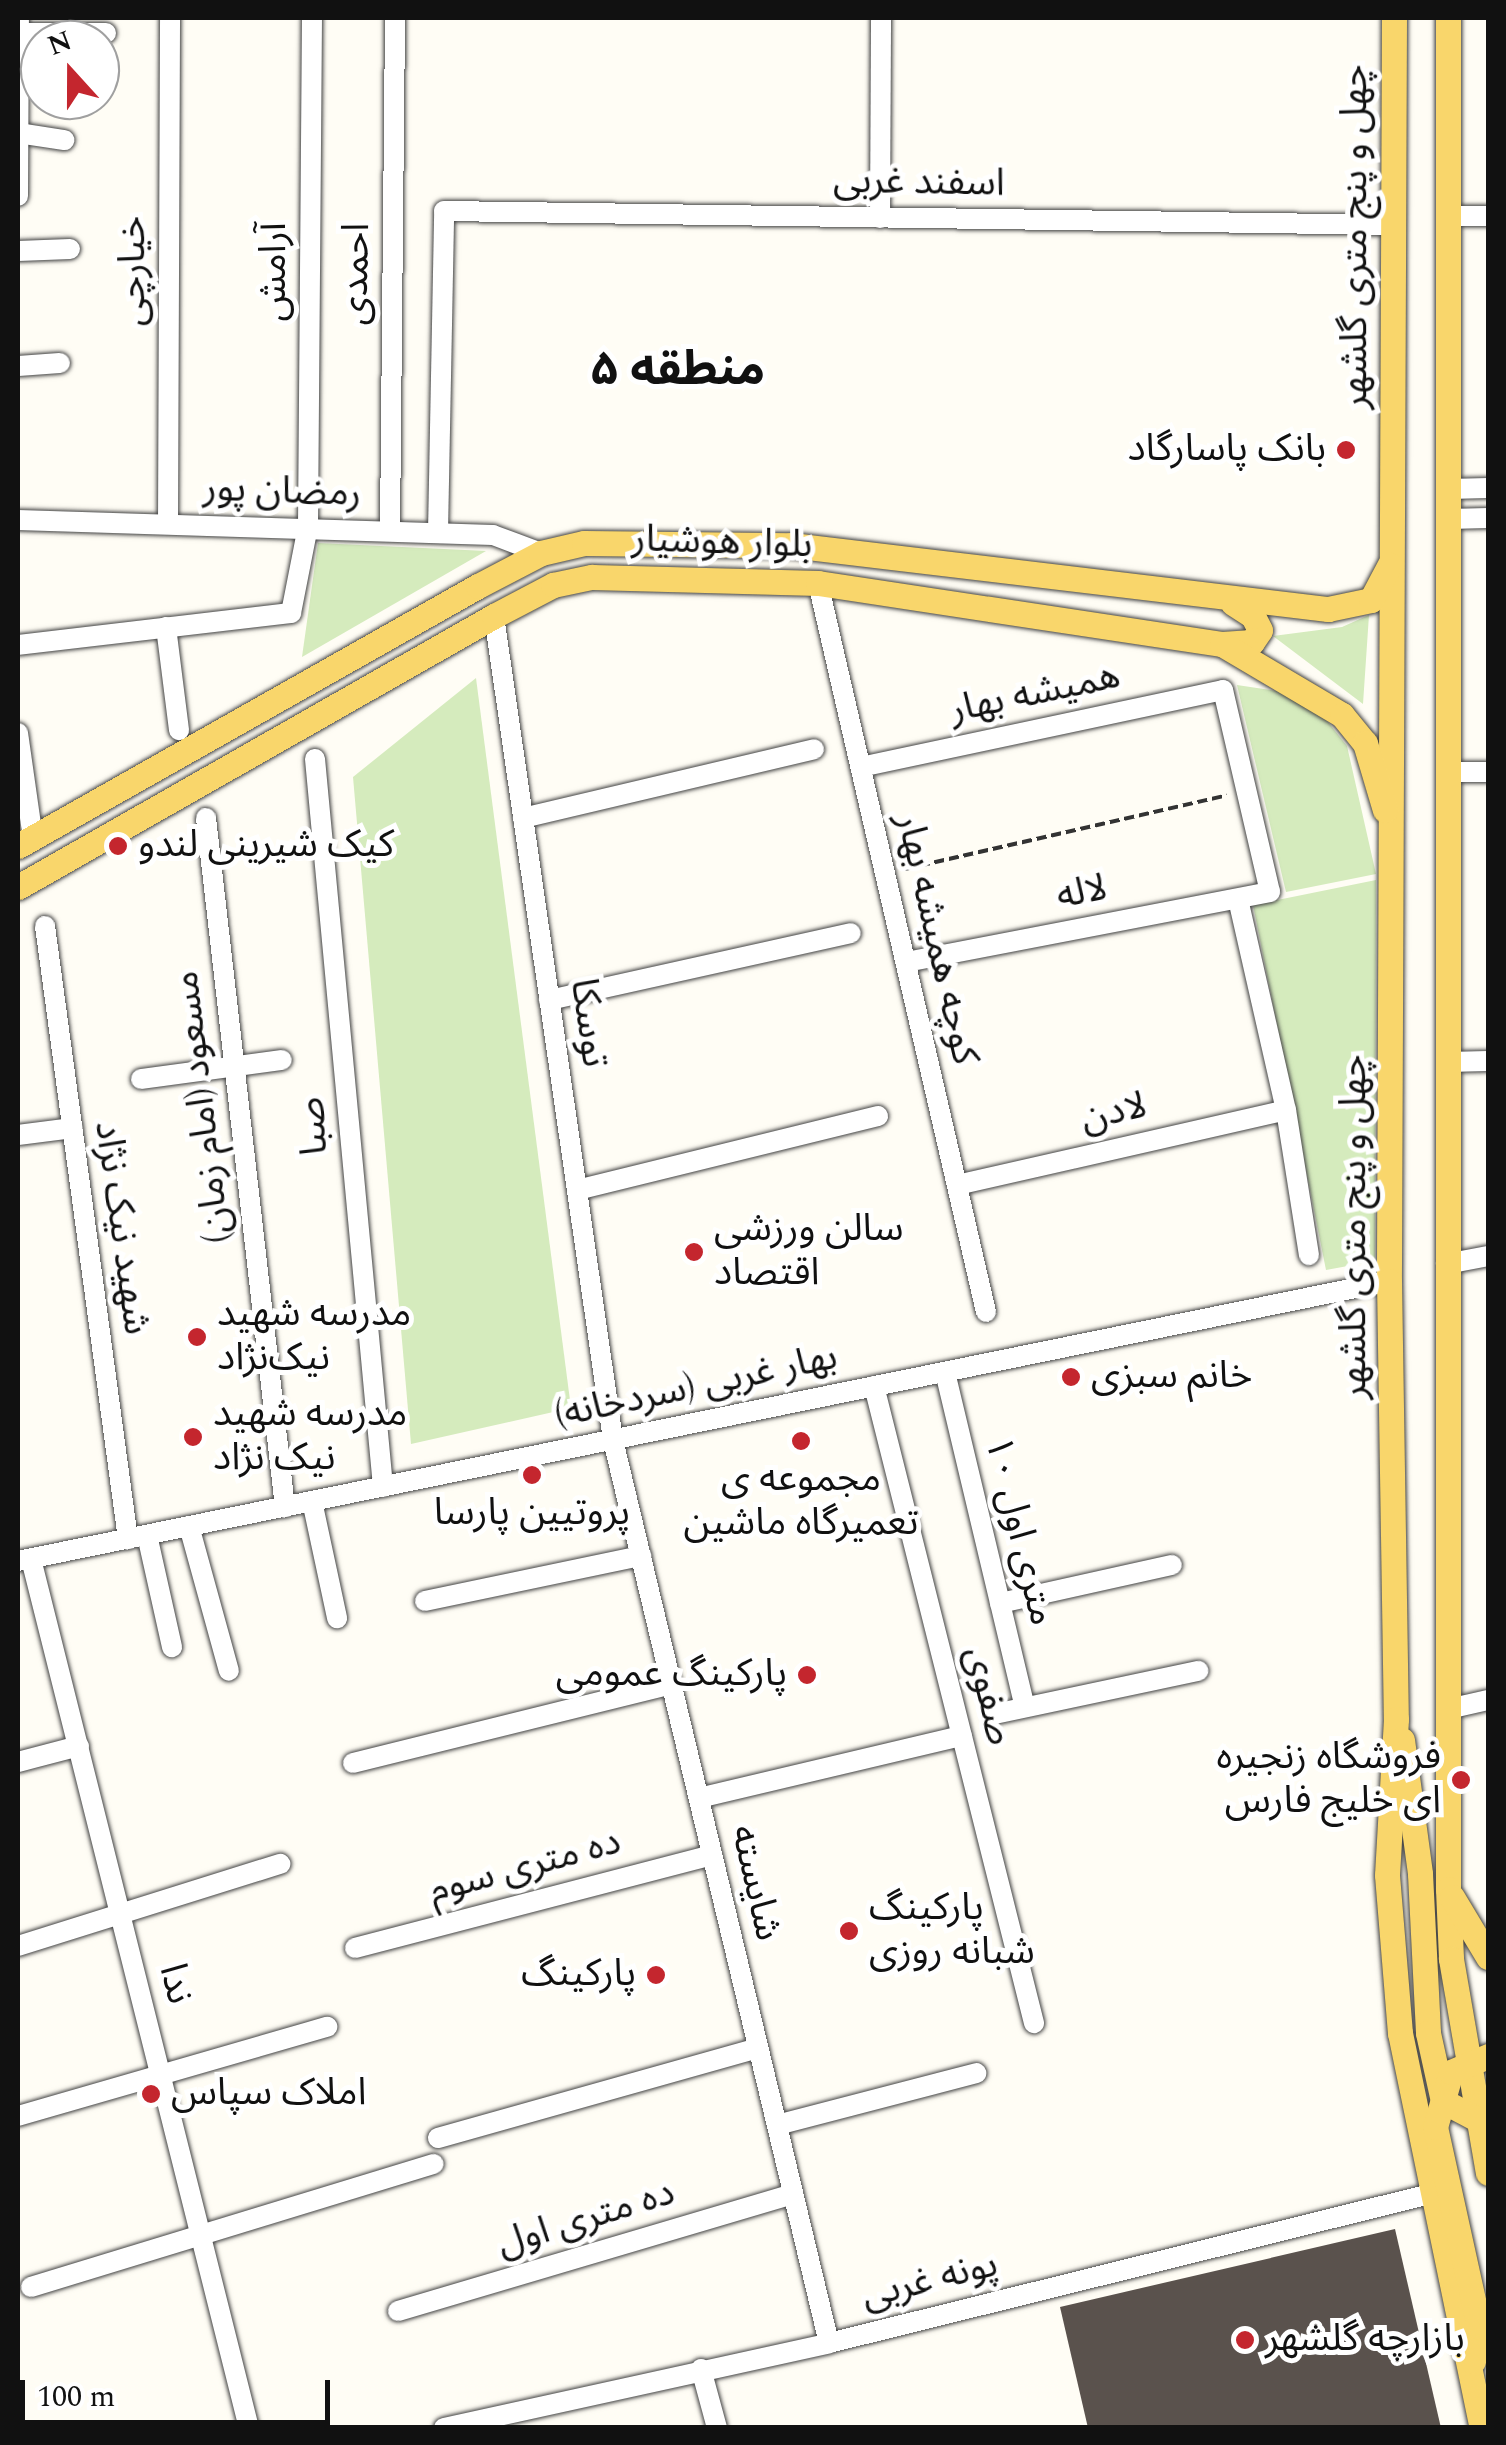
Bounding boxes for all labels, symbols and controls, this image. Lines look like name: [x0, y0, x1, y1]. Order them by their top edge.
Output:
text: N: [41, 19, 78, 68]
north arrow: [20, 20, 120, 120]
street label: چهل و پنج متری گلشهر: [1333, 64, 1379, 410]
street label: اسفند غربی: [833, 159, 1005, 207]
street label: خیارچی: [111, 216, 157, 326]
street label: آرامش: [252, 222, 298, 322]
street label: احمدی: [333, 222, 381, 326]
district label: منطقه ۵: [591, 341, 765, 399]
place label: بانک پاسارگاد: [1127, 427, 1326, 473]
marker: بانک پاسارگاد: [1335, 439, 1357, 461]
street label: رمضان پور: [202, 466, 362, 518]
street label: بلوار هوشیار: [631, 517, 813, 569]
street label: همیشه بهار: [946, 654, 1124, 734]
street label: کوچه همیشه بهار: [885, 809, 987, 1069]
place label: کیک شیرینی لندو: [138, 823, 394, 869]
marker: کیک شیرینی لندو: [107, 835, 129, 857]
street label: لاله: [1053, 866, 1111, 920]
street label: مسعود (امام زمان): [164, 968, 242, 1246]
street label: توسکا: [559, 976, 617, 1070]
street label: چهل و پنج متری گلشهر: [1332, 1054, 1378, 1400]
street label: لادن: [1077, 1083, 1151, 1143]
street label: صبا: [289, 1095, 339, 1157]
street label: شهید نیک نژاد: [83, 1118, 159, 1338]
place label: سالن ورزشی اقتصاد: [714, 1207, 903, 1296]
marker: سالن ورزشی اقتصاد: [683, 1241, 705, 1263]
place label: مدرسه شهید نیک‌نژاد: [217, 1292, 411, 1382]
marker: مدرسه شهید نیک‌نژاد: [186, 1326, 208, 1348]
street label: بهار غربی (سردخانه): [551, 1335, 841, 1439]
place label: خانم سبزی: [1091, 1354, 1252, 1400]
marker: خانم سبزی: [1060, 1366, 1082, 1388]
place label: مدرسه شهید نیک نژاد: [213, 1392, 407, 1482]
marker: مدرسه شهید نیک نژاد: [182, 1426, 204, 1448]
marker: مجموعه ی تعمیرگاه ماشین: [790, 1430, 812, 1452]
street label: ۱۰ متری اول: [974, 1432, 1064, 1630]
place label: مجموعه ی تعمیرگاه ماشین: [683, 1457, 919, 1546]
marker: پروتیین پارسا: [521, 1464, 543, 1486]
place label: پروتیین پارسا: [434, 1491, 630, 1537]
street label: صفوی: [954, 1642, 1022, 1750]
place label: پارکینگ عمومی: [556, 1652, 787, 1698]
marker: پارکینگ عمومی: [796, 1664, 818, 1686]
place label: فروشگاه زنجیره ای خلیج فارس: [1217, 1735, 1441, 1825]
marker: فروشگاه زنجیره ای خلیج فارس: [1450, 1769, 1472, 1791]
street label: ده متری سوم: [424, 1820, 626, 1914]
street label: شایسته: [720, 1821, 790, 1945]
place label: پارکینگ شبانه روزی: [869, 1886, 1035, 1976]
marker: پارکینگ شبانه روزی: [838, 1920, 860, 1942]
place label: پارکینگ: [521, 1952, 636, 1998]
street label: ندا: [148, 1959, 202, 2009]
marker: پارکینگ: [645, 1964, 667, 1986]
place label: املاک سپاس: [171, 2071, 367, 2117]
marker: املاک سپاس: [140, 2083, 162, 2105]
street label: ده متری اول: [492, 2170, 680, 2268]
street label: پونه غربی: [857, 2242, 1003, 2320]
place label: بازارچه گلشهر: [1265, 2317, 1465, 2363]
marker: بازارچه گلشهر: [1234, 2329, 1256, 2351]
scale bar: [25, 2360, 335, 2422]
text: 100 m: [37, 2374, 115, 2420]

